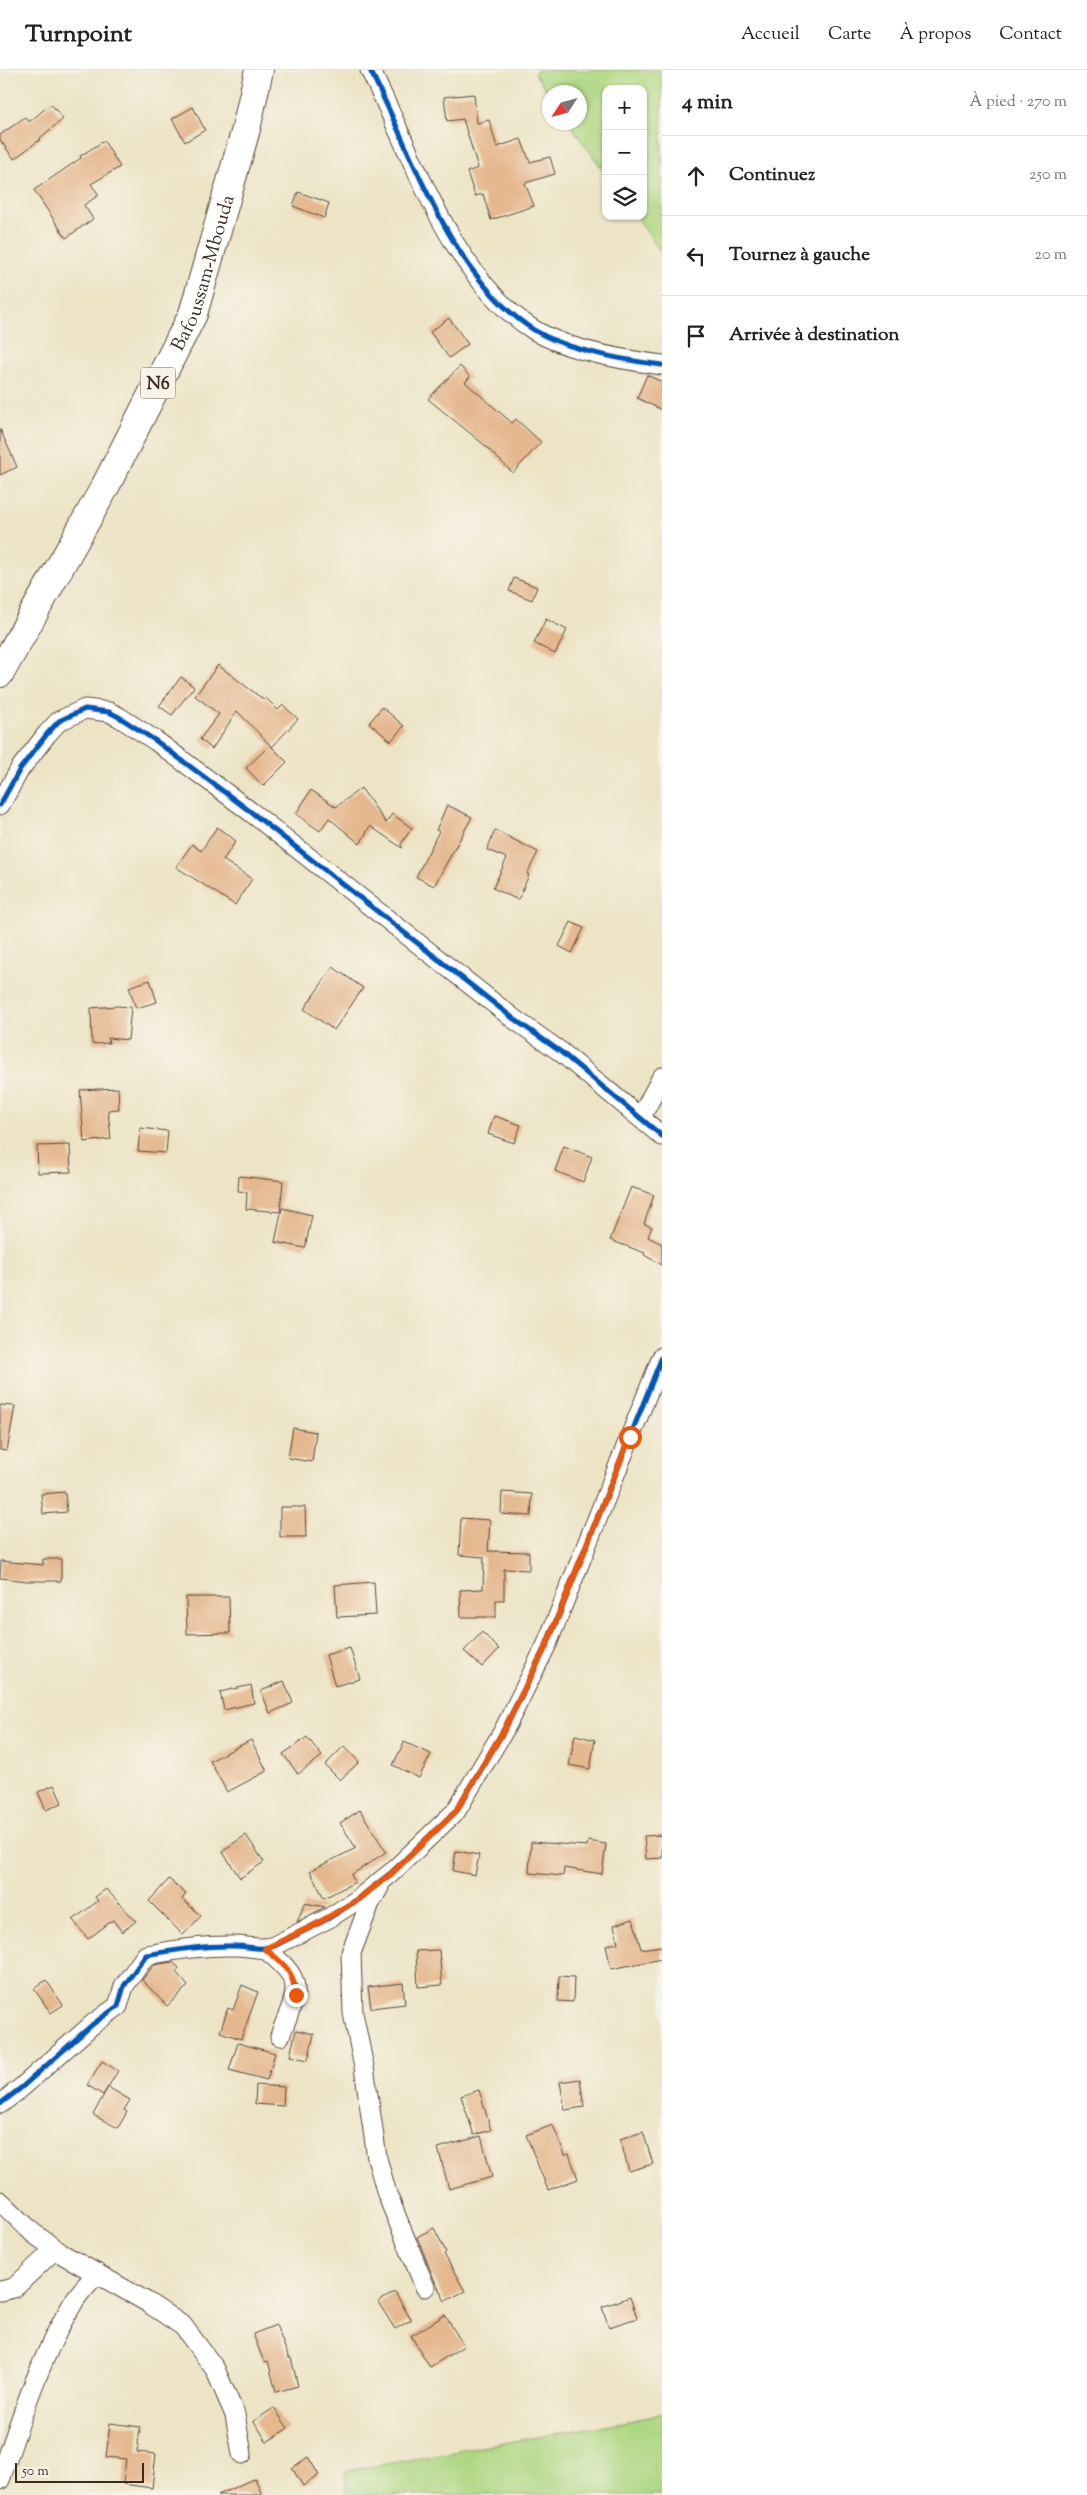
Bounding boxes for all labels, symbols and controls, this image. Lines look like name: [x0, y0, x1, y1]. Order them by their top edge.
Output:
text: Turnpoint: [25, 18, 132, 52]
text: Accueil: [741, 22, 800, 48]
text: Carte: [828, 22, 872, 48]
text: À propos: [900, 22, 971, 48]
text: Contact: [999, 22, 1062, 48]
north arrow: [542, 85, 587, 130]
map controls: [602, 85, 647, 220]
button: +: [602, 85, 647, 130]
text: 4 min: [682, 88, 733, 118]
text: À pied · 270 m: [970, 91, 1067, 114]
button: −: [602, 130, 647, 175]
icon: ahead: [682, 162, 710, 190]
text: Continuez: [729, 162, 815, 189]
text: 250 m: [1029, 164, 1067, 187]
button: layers: [602, 175, 647, 220]
street label: Bafoussam-Mbouda: [165, 192, 243, 356]
icon: left: [682, 242, 710, 270]
text: Tournez à gauche: [729, 242, 870, 269]
text: 20 m: [1034, 244, 1067, 267]
icon: arrive: [682, 322, 710, 350]
text: Arrivée à destination: [729, 322, 900, 349]
road number: N6: [140, 368, 176, 398]
route start: [619, 1426, 642, 1449]
route end: [285, 1984, 308, 2007]
scale bar: [15, 2460, 144, 2483]
text: 50 m: [22, 2462, 49, 2482]

